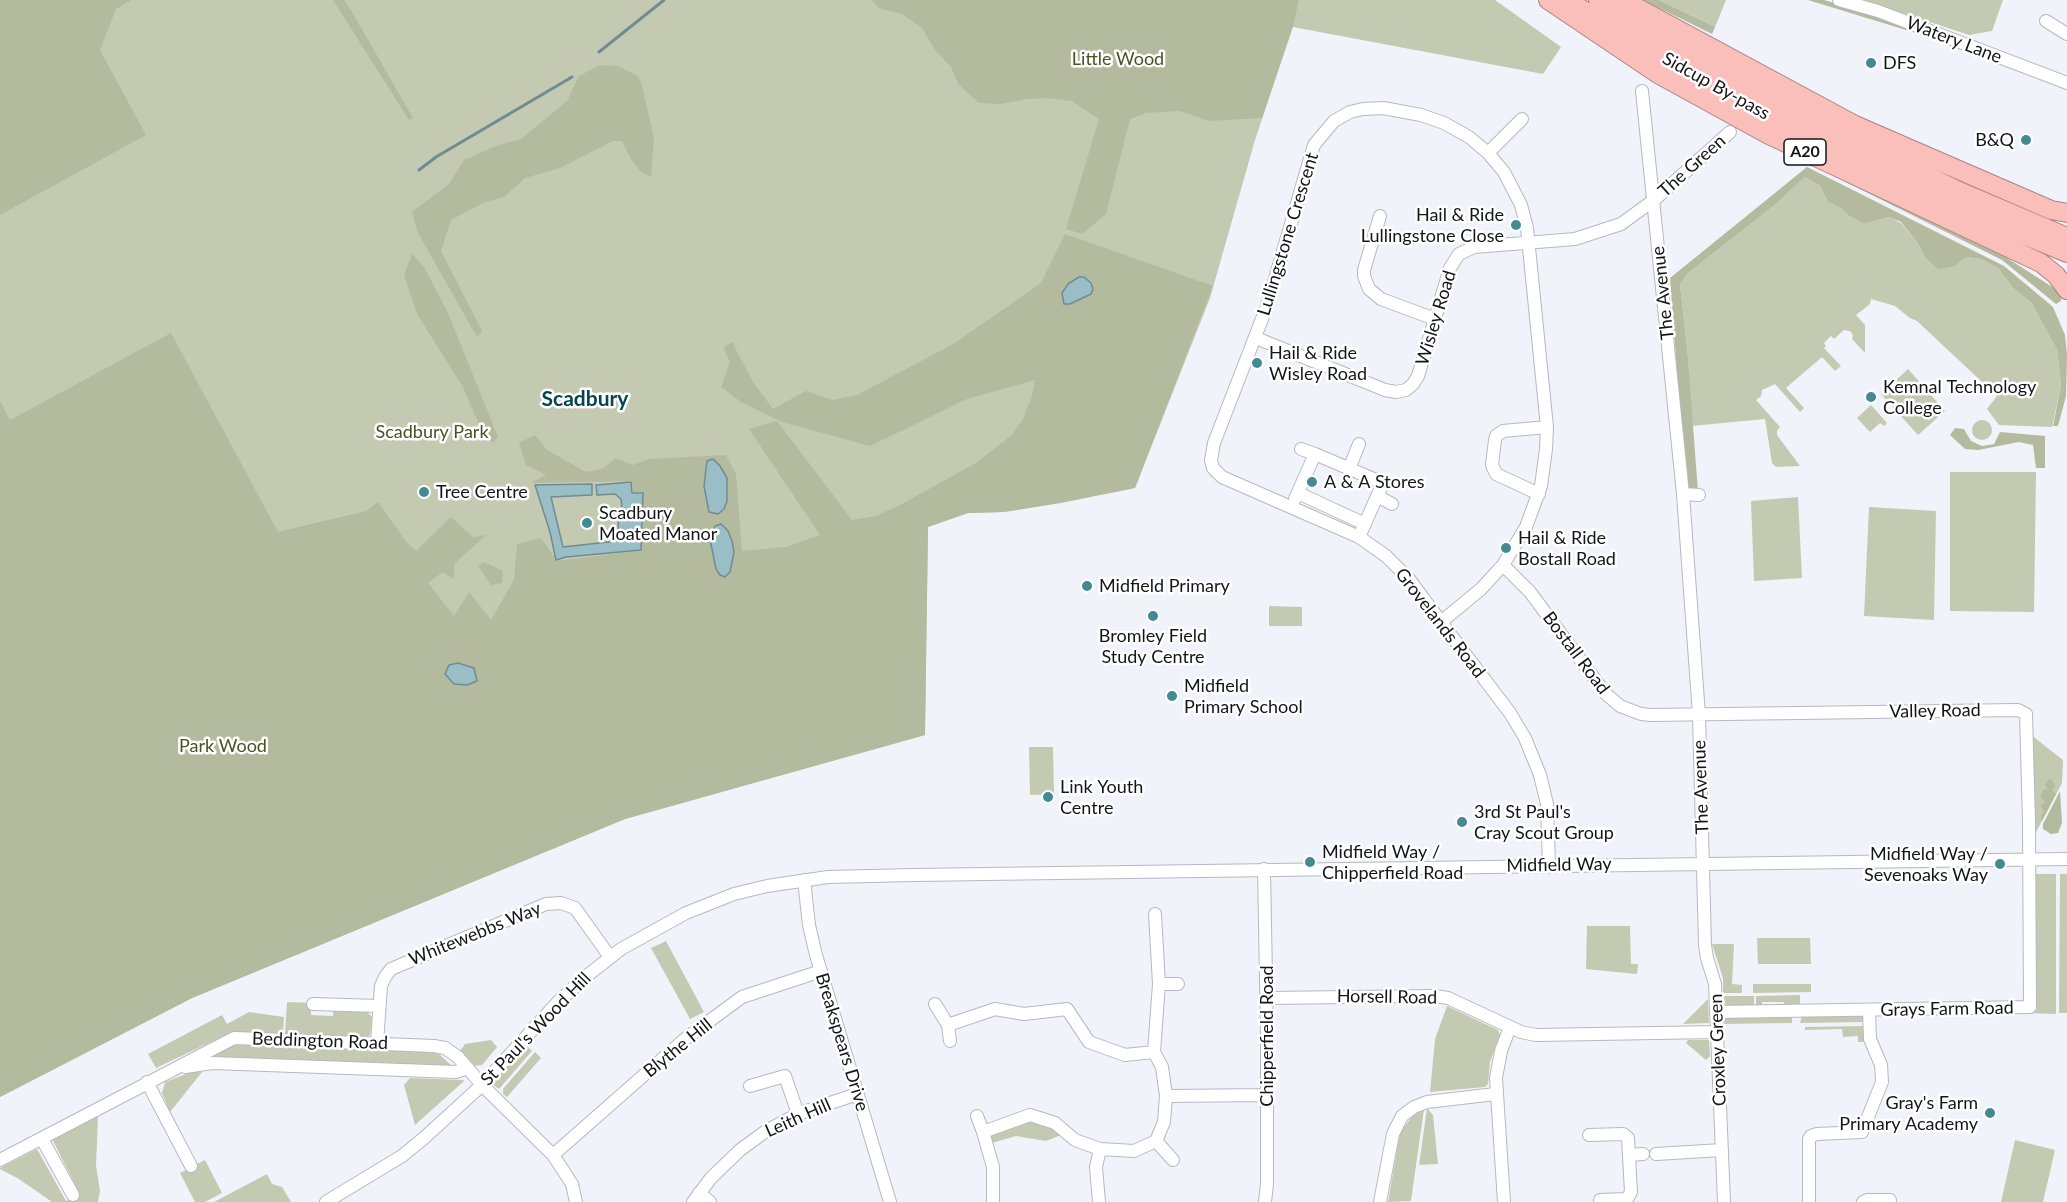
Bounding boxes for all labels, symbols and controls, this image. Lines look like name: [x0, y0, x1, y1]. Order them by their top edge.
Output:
street label: Watery Lane: [1903, 12, 2005, 68]
park label: Little Wood: [1072, 48, 1164, 70]
street label: Sidcup By-pass: [1659, 48, 1773, 124]
place label: DFS: [1883, 52, 1916, 74]
marker: DFS: [1864, 56, 1878, 70]
place label: B&Q: [1975, 129, 2014, 151]
street label: The Green: [1654, 130, 1730, 202]
marker: B&Q: [2019, 133, 2033, 147]
road number: A20: [1784, 139, 1826, 165]
street label: Lullingstone Crescent: [1253, 150, 1323, 318]
place label: Hail & Ride Lullingstone Close: [1361, 204, 1504, 246]
marker: Hail & Ride Lullingstone Close: [1509, 218, 1523, 232]
street label: The Avenue: [1647, 245, 1679, 341]
street label: Wisley Road: [1411, 268, 1461, 368]
place label: Hail & Ride Wisley Road: [1269, 342, 1367, 385]
marker: Hail & Ride Wisley Road: [1250, 356, 1264, 370]
place label: Kemnal Technology College: [1883, 376, 2036, 418]
district label: Scadbury: [542, 386, 628, 412]
marker: Kemnal Technology College: [1864, 390, 1878, 404]
park label: Scadbury Park: [375, 421, 489, 443]
place label: A & A Stores: [1324, 471, 1424, 493]
marker: A & A Stores: [1305, 475, 1319, 489]
place label: Tree Centre: [436, 481, 528, 503]
marker: Tree Centre: [417, 485, 431, 499]
place label: Scadbury Moated Manor: [599, 502, 717, 544]
marker: Scadbury Moated Manor: [580, 516, 594, 530]
place label: Hail & Ride Bostall Road: [1518, 527, 1616, 570]
marker: Hail & Ride Bostall Road: [1499, 541, 1513, 555]
street label: Grovelands Road: [1390, 564, 1490, 682]
place label: Midfield Primary: [1099, 575, 1230, 597]
marker: Midfield Primary: [1080, 579, 1094, 593]
street label: Bostall Road: [1538, 607, 1614, 699]
marker: Bromley Field Study Centre: [1146, 609, 1160, 623]
place label: Bromley Field Study Centre: [1099, 625, 1207, 668]
place label: Midfield Primary School: [1184, 675, 1303, 718]
marker: Midfield Primary School: [1165, 689, 1179, 703]
street label: Valley Road: [1889, 699, 1981, 723]
park label: Park Wood: [179, 735, 267, 757]
street label: The Avenue: [1689, 740, 1713, 834]
place label: Link Youth Centre: [1060, 776, 1143, 818]
marker: Link Youth Centre: [1041, 790, 1055, 804]
place label: 3rd St Paul's Cray Scout Group: [1474, 801, 1614, 844]
marker: 3rd St Paul's Cray Scout Group: [1455, 815, 1469, 829]
place label: Midfield Way / Chipperfield Road: [1322, 841, 1463, 884]
place label: Midfield Way / Sevenoaks Way: [1864, 843, 1988, 886]
street label: Midfield Way: [1506, 853, 1612, 877]
marker: Midfield Way / Chipperfield Road: [1303, 855, 1317, 869]
marker: Midfield Way / Sevenoaks Way: [1993, 857, 2007, 871]
street label: Whitewebbs Way: [406, 898, 544, 970]
street label: Chipperfield Road: [1256, 965, 1278, 1107]
street label: St Paul's Wood Hill: [476, 968, 596, 1090]
street label: Breakspears Drive: [811, 970, 873, 1114]
street label: Horsell Road: [1337, 985, 1437, 1009]
street label: Croxley Green: [1705, 993, 1731, 1107]
street label: Grays Farm Road: [1880, 997, 2014, 1021]
street label: Blythe Hill: [639, 1014, 717, 1082]
street label: Beddington Road: [252, 1028, 388, 1054]
place label: Gray's Farm Primary Academy: [1839, 1092, 1978, 1134]
street label: Leith Hill: [762, 1094, 834, 1142]
marker: Gray's Farm Primary Academy: [1983, 1106, 1997, 1120]

